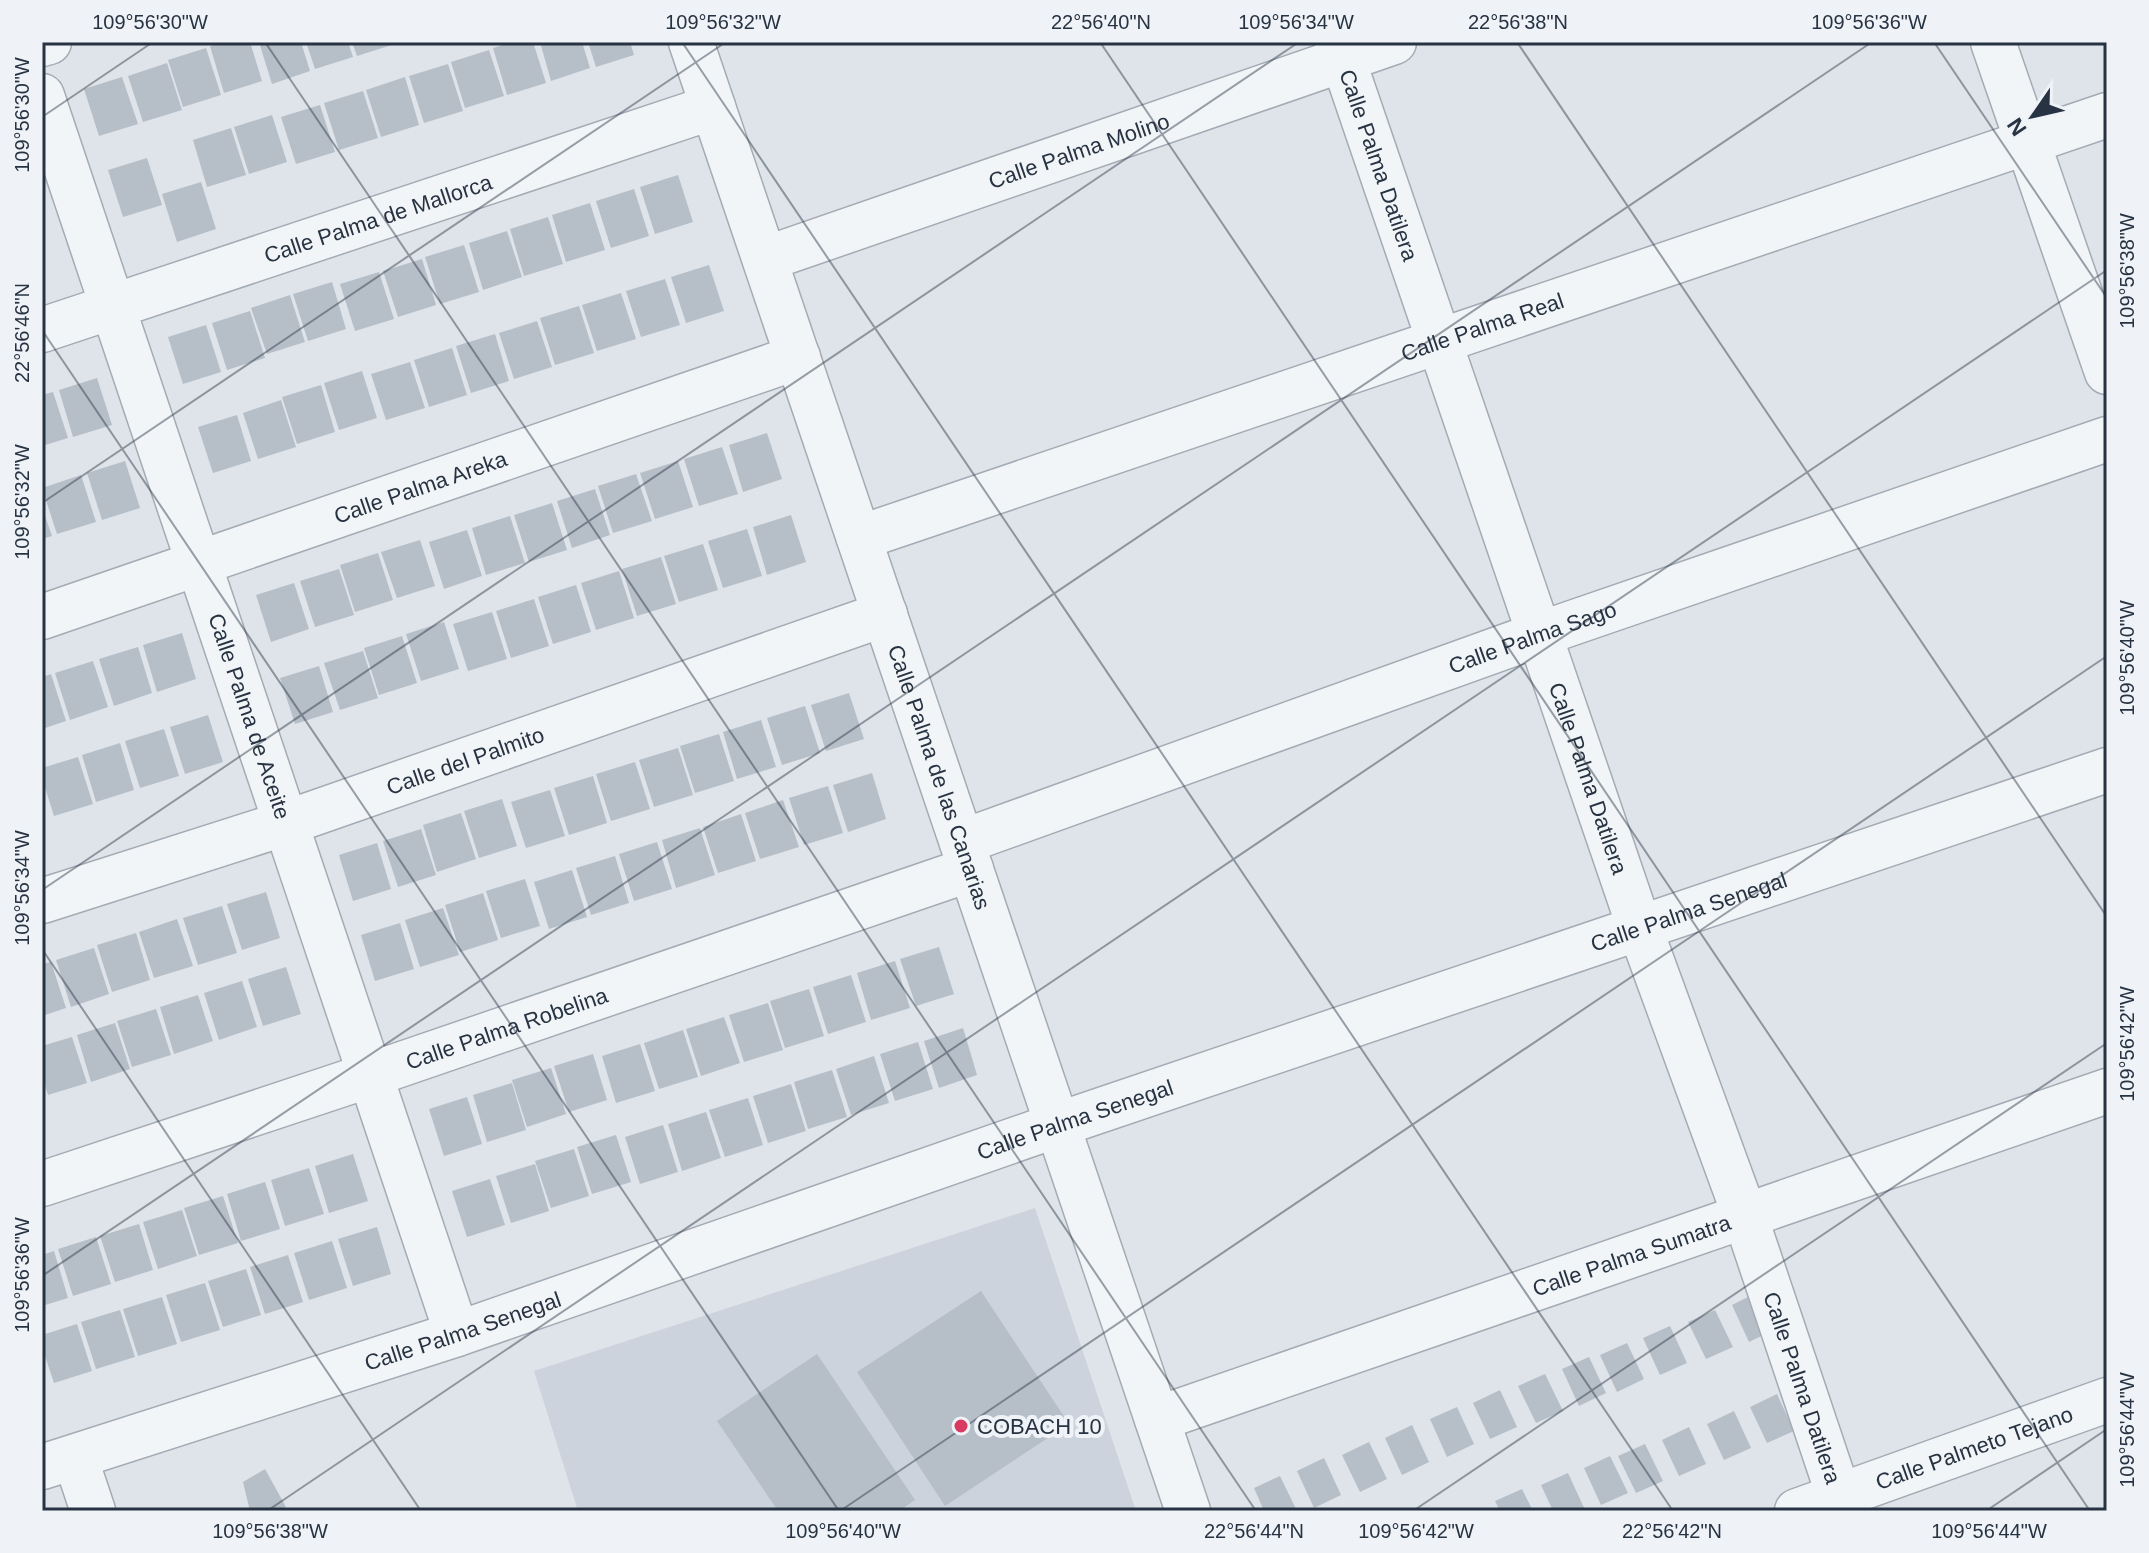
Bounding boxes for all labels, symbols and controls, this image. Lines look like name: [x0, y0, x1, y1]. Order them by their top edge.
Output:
text: 109°56'30"W: [92, 11, 208, 33]
text: 109°56'32"W: [665, 11, 781, 33]
text: 22°56'40"N: [1051, 11, 1151, 33]
text: 109°56'34"W: [1238, 11, 1354, 33]
text: 22°56'38"N: [1468, 11, 1568, 33]
text: 109°56'36"W: [1811, 11, 1927, 33]
text: 109°56'30"W: [11, 57, 33, 173]
street label: Calle Palma Datilera: [1335, 66, 1424, 265]
north arrow: [1993, 76, 2073, 156]
street label: Calle Palma Molino: [985, 108, 1173, 193]
text: N: [2002, 113, 2032, 140]
street label: Calle Palma de Mallorca: [261, 169, 496, 268]
text: 109°56'38"W: [2116, 213, 2138, 329]
text: 22°56'46"N: [11, 283, 33, 383]
street label: Calle Palma Real: [1398, 288, 1567, 366]
text: 109°56'32"W: [11, 444, 33, 560]
street label: Calle Palma Areka: [331, 445, 511, 528]
street label: Calle Palma Sago: [1445, 596, 1620, 678]
text: 109°56'40"W: [2116, 600, 2138, 716]
street label: Calle Palma de Aceite: [204, 610, 296, 822]
street label: Calle Palma de las Canarias: [883, 641, 996, 913]
street label: Calle Palma Datilera: [1544, 679, 1633, 878]
street label: Calle del Palmito: [383, 721, 547, 799]
text: 109°56'34"W: [11, 830, 33, 946]
street label: Calle Palma Senegal: [1587, 867, 1790, 956]
street label: Calle Palma Robelina: [402, 982, 611, 1074]
text: 109°56'42"W: [2116, 986, 2138, 1102]
street label: Calle Palma Senegal: [974, 1074, 1176, 1164]
street label: Calle Palma Sumatra: [1529, 1209, 1735, 1301]
text: 109°56'36"W: [11, 1217, 33, 1333]
street label: Calle Palma Senegal: [361, 1286, 564, 1375]
street label: Calle Palma Datilera: [1759, 1289, 1847, 1487]
text: 109°56'44"W: [2116, 1372, 2138, 1488]
street label: Calle Palmeto Tejano: [1872, 1401, 2076, 1494]
place label: COBACH 10: [977, 1414, 1102, 1439]
marker: COBACH 10: [952, 1417, 970, 1435]
text: 109°56'38"W: [212, 1520, 328, 1542]
text: 109°56'40"W: [785, 1520, 901, 1542]
text: 22°56'44"N: [1204, 1520, 1304, 1542]
text: 109°56'42"W: [1358, 1520, 1474, 1542]
text: 22°56'42"N: [1622, 1520, 1722, 1542]
text: 109°56'44"W: [1931, 1520, 2047, 1542]

